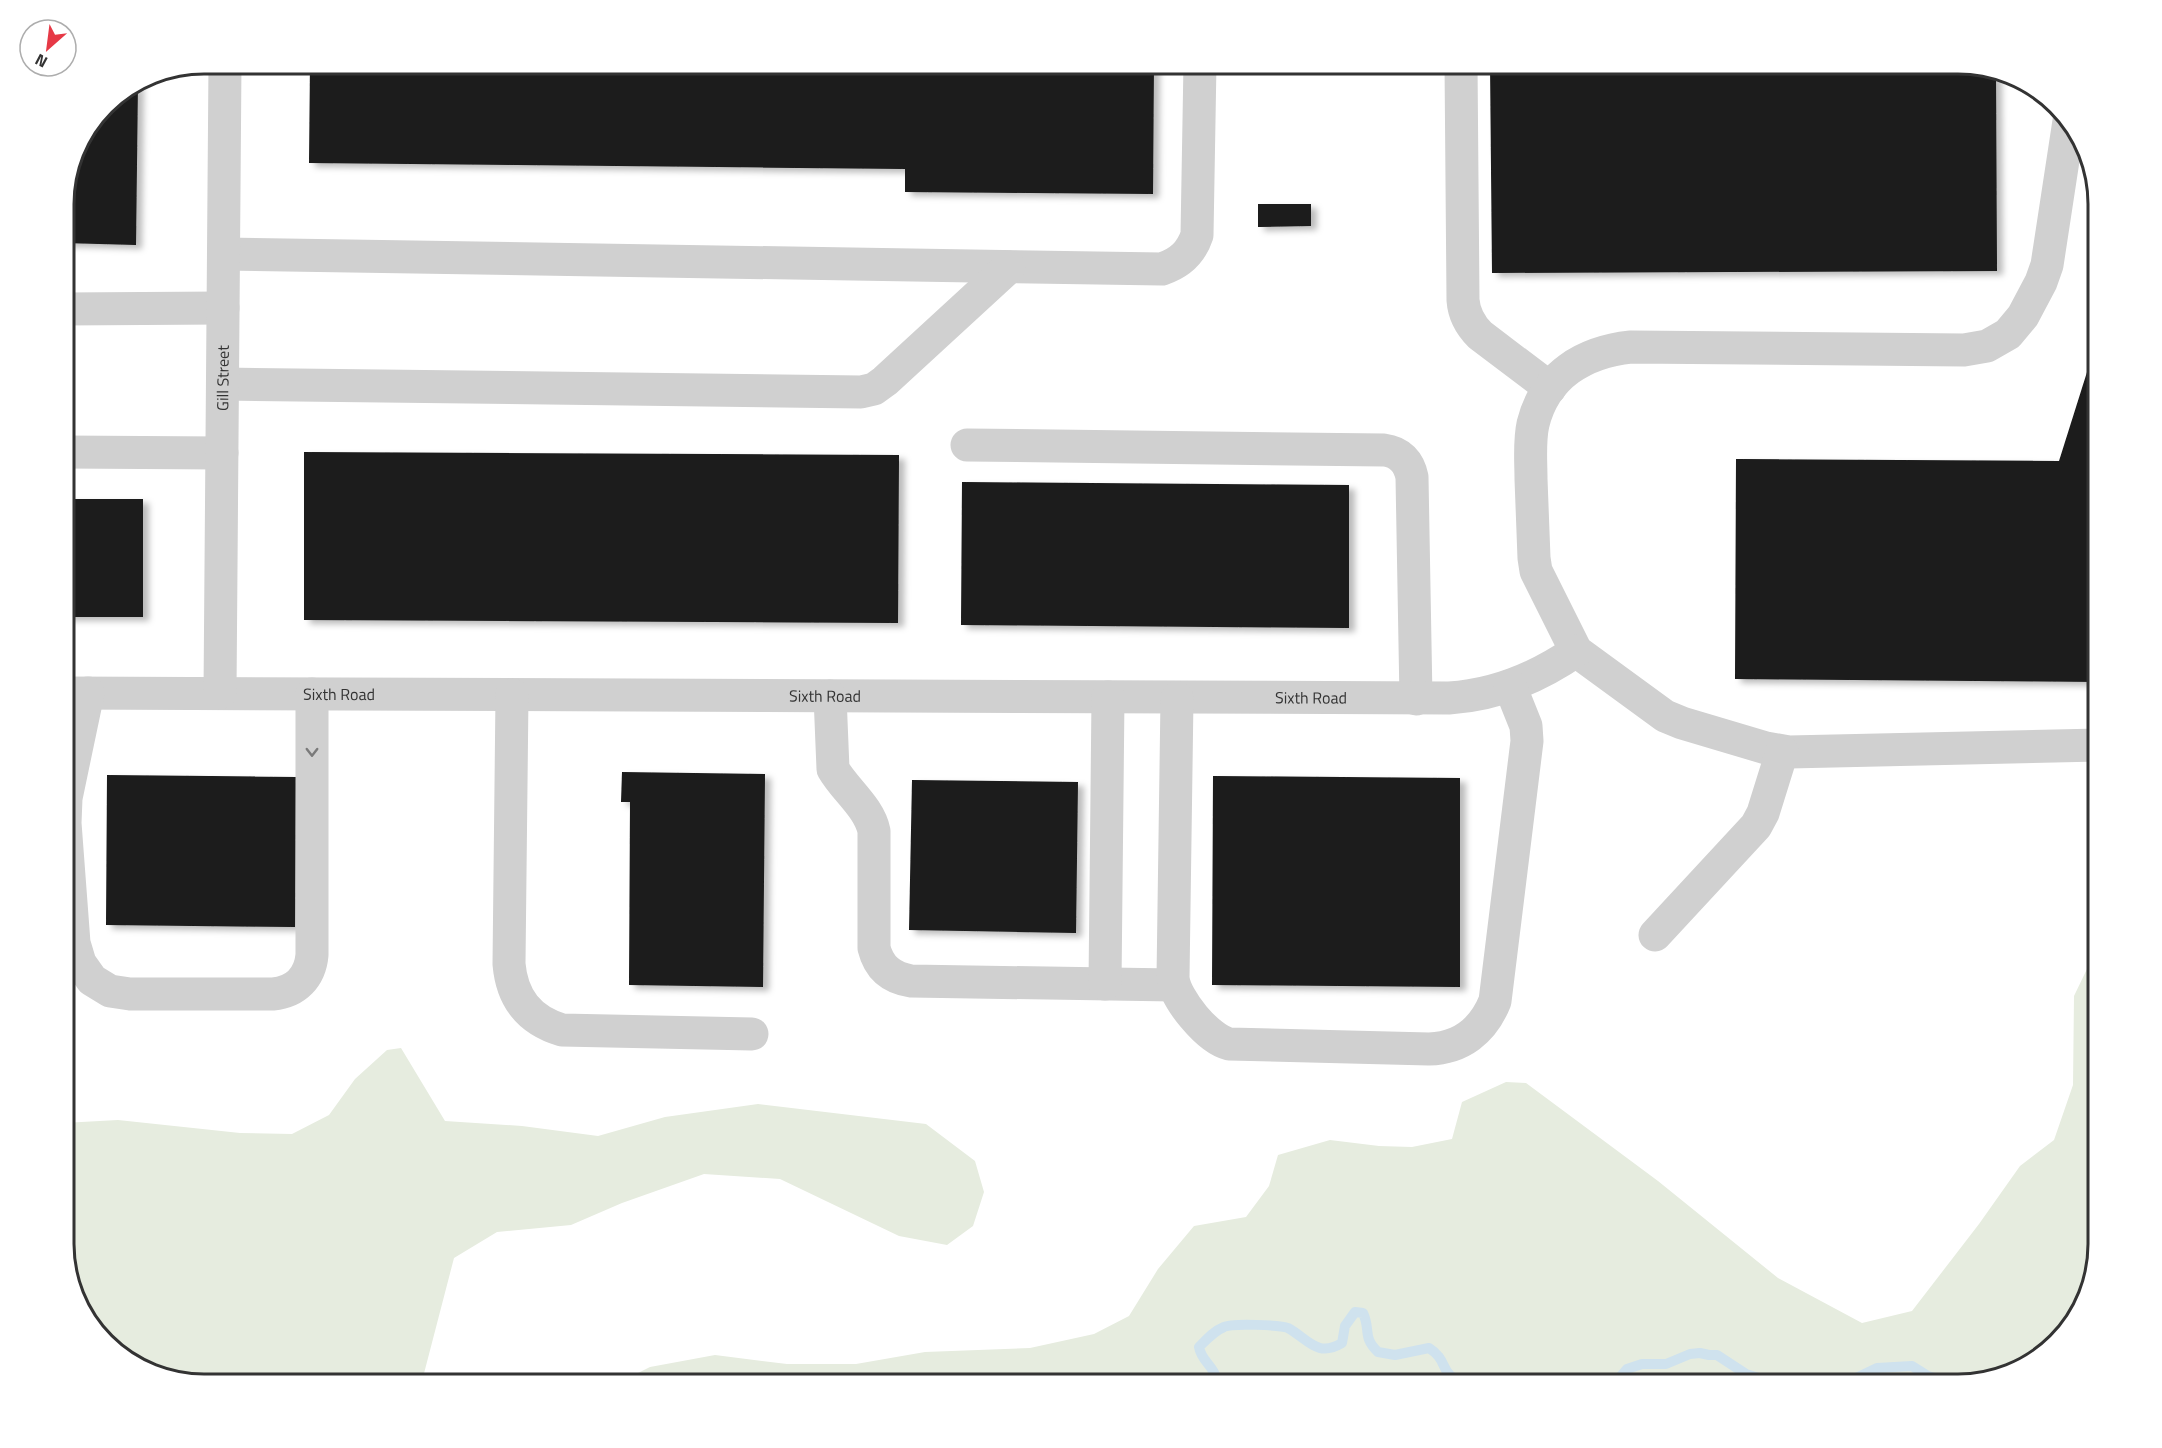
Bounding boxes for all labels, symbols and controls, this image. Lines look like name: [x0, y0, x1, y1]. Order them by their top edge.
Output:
north arrow: [18, 18, 78, 78]
text: N: [30, 48, 51, 74]
street label: Gill Street: [210, 345, 235, 411]
street label: Sixth Road: [303, 682, 375, 706]
street label: Sixth Road: [789, 684, 861, 708]
street label: Sixth Road: [1275, 685, 1347, 710]
one-way arrow: [306, 748, 318, 757]

